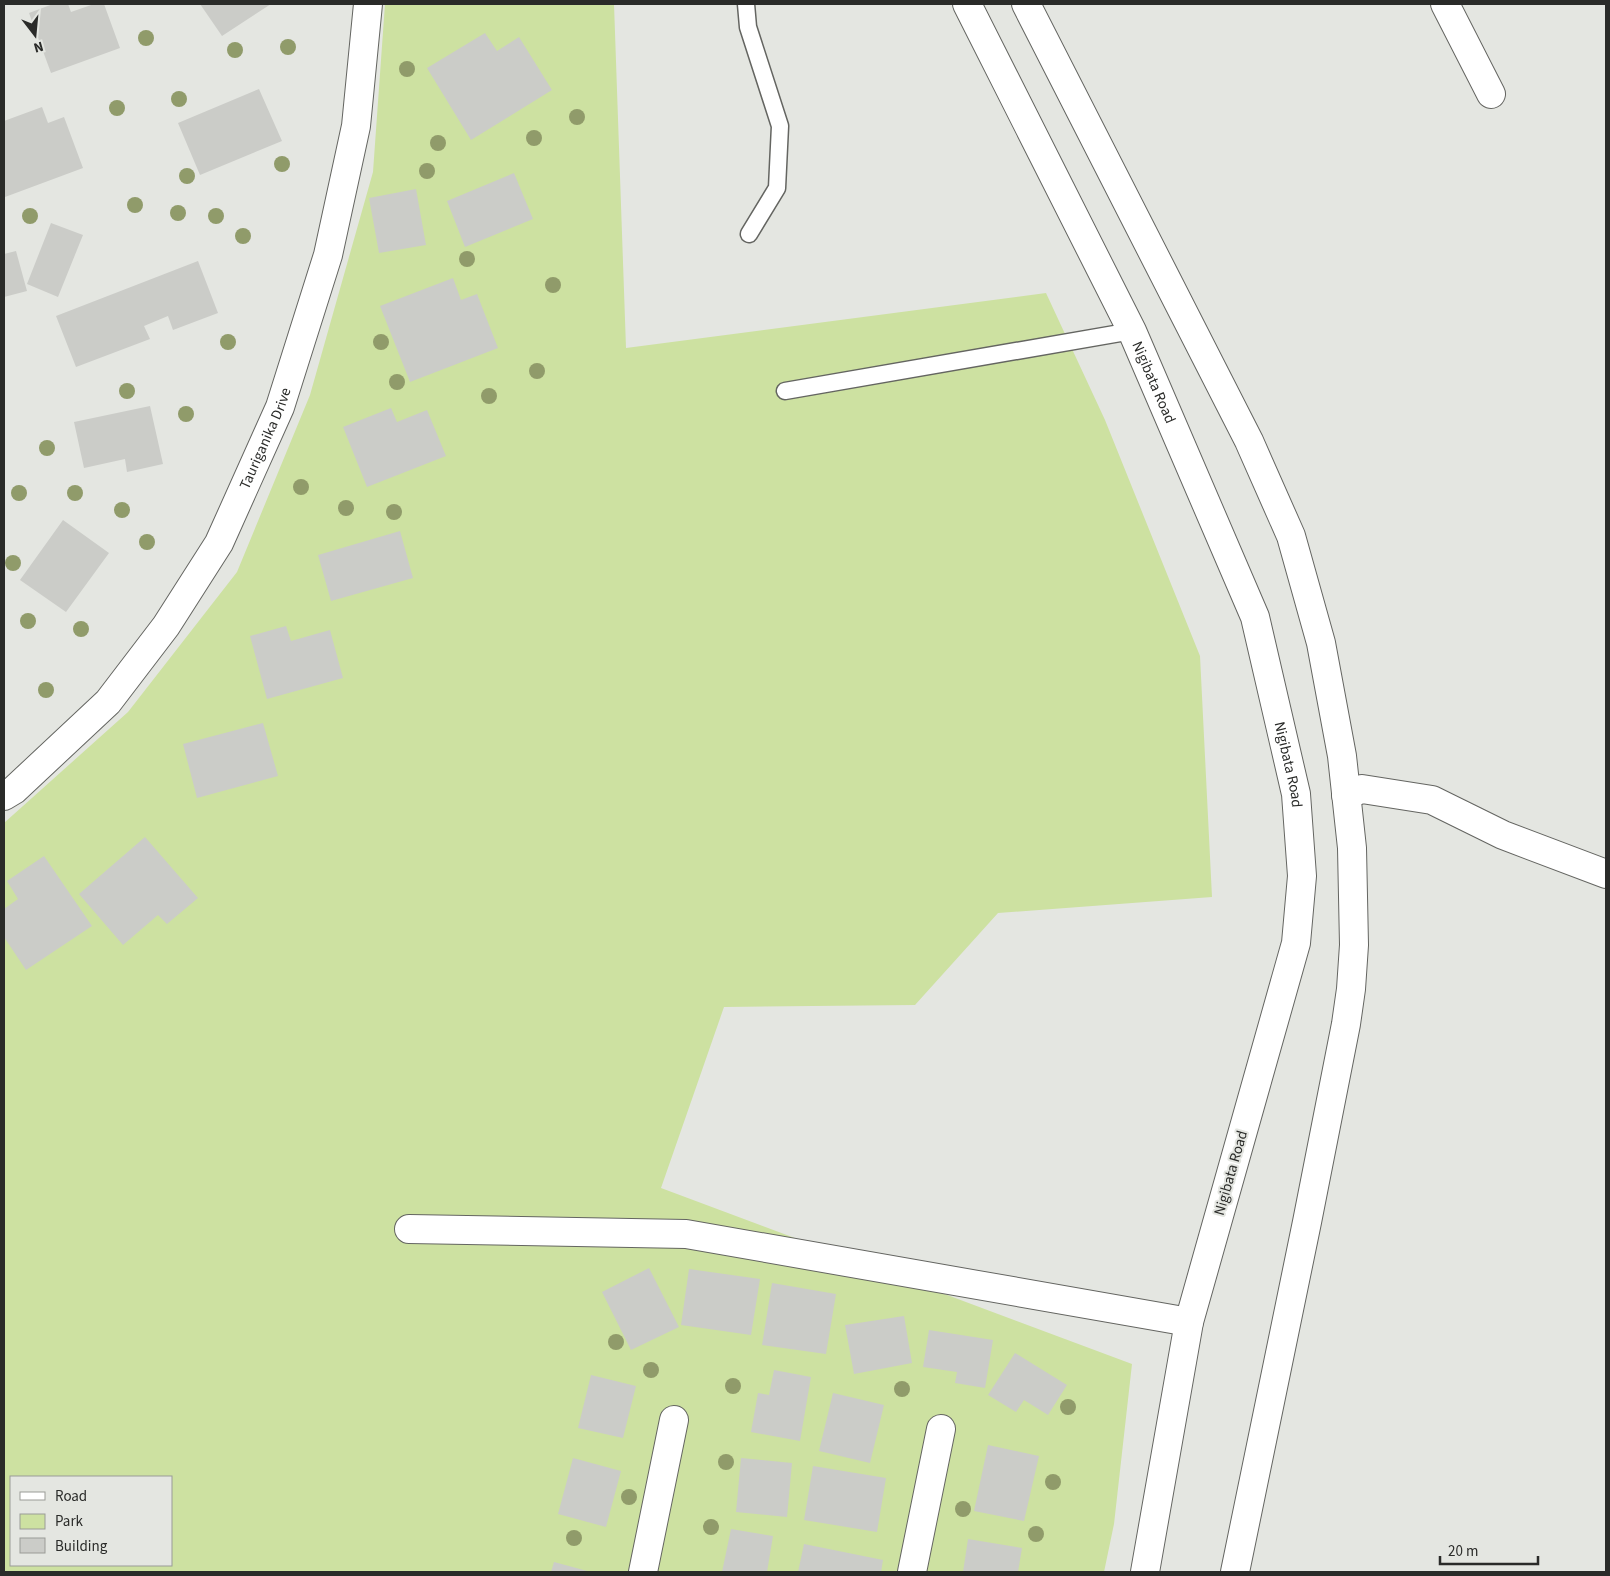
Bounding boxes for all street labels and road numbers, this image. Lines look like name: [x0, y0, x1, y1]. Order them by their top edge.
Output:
street label: Nigibata Road: [1127, 338, 1181, 427]
street label: Tauriganika Drive: [234, 385, 296, 492]
street label: Nigibata Road: [1269, 719, 1307, 808]
street label: Nigibata Road: [1209, 1128, 1253, 1218]

